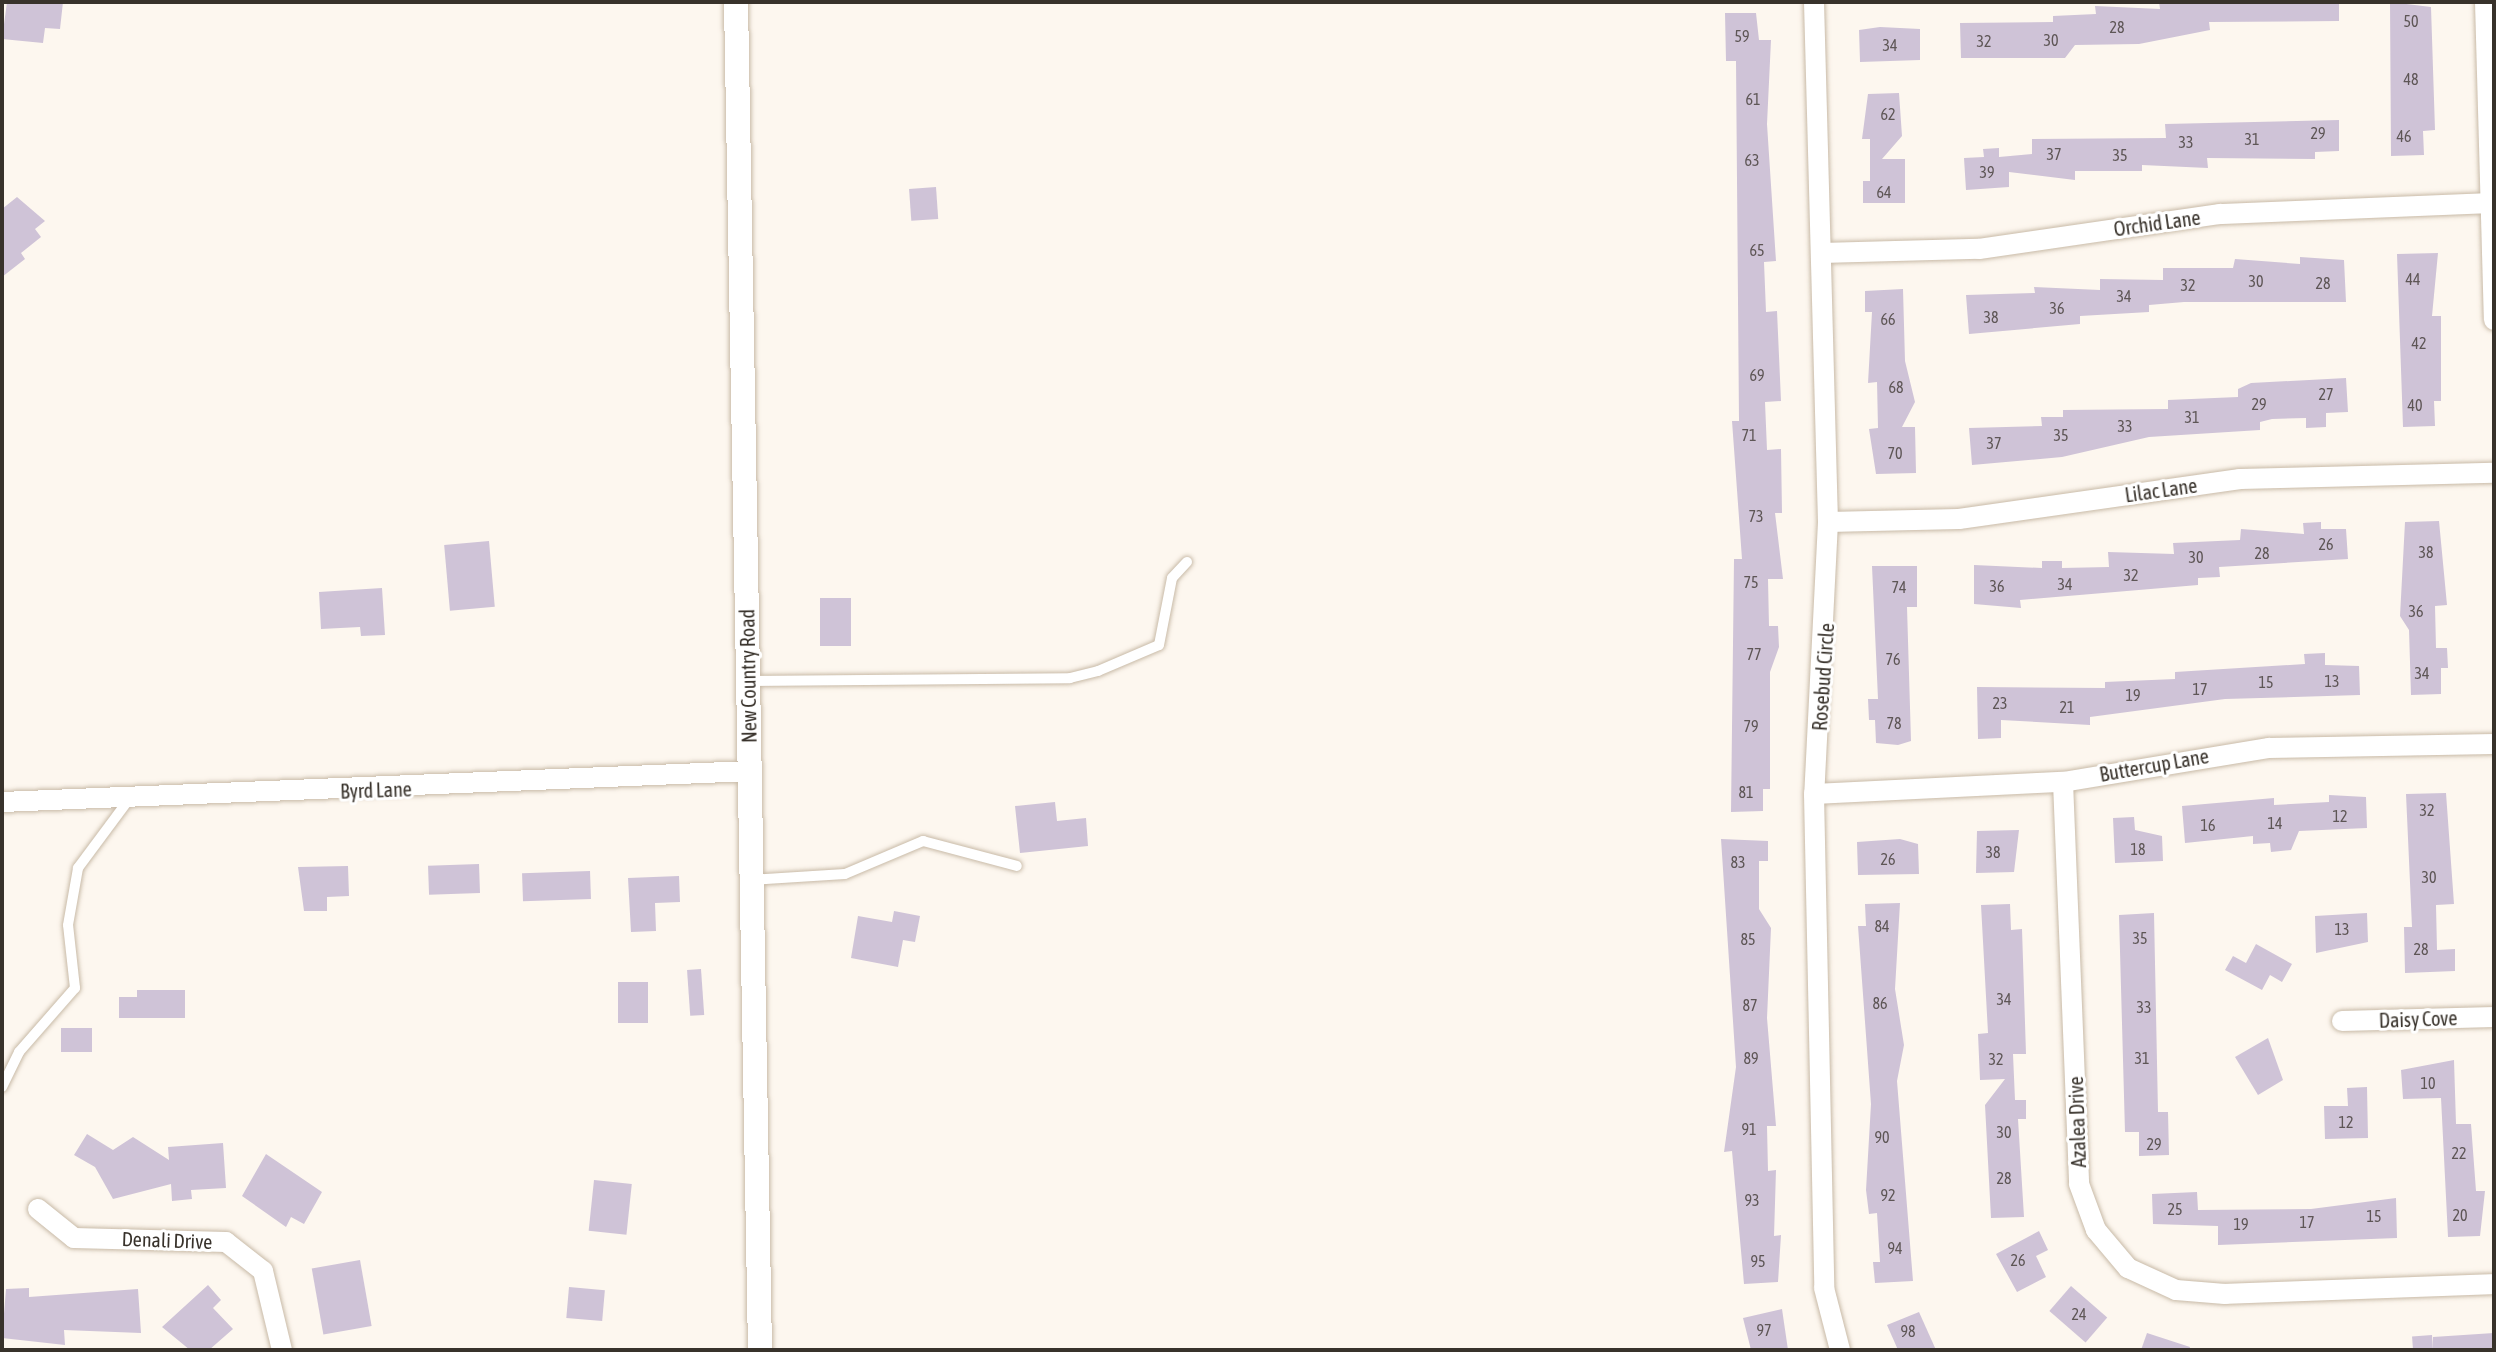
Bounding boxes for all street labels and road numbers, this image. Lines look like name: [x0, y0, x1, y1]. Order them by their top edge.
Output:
street label: Orchid Lane: [2112, 205, 2202, 241]
street label: Lilac Lane: [2123, 473, 2199, 507]
street label: New Country Road: [735, 609, 761, 743]
street label: Rosebud Circle: [1807, 622, 1839, 732]
street label: Buttercup Lane: [2097, 744, 2211, 786]
street label: Byrd Lane: [340, 777, 412, 803]
street label: Daisy Cove: [2378, 1006, 2458, 1032]
street label: Azalea Drive: [2063, 1076, 2091, 1168]
street label: Denali Drive: [121, 1226, 213, 1254]

